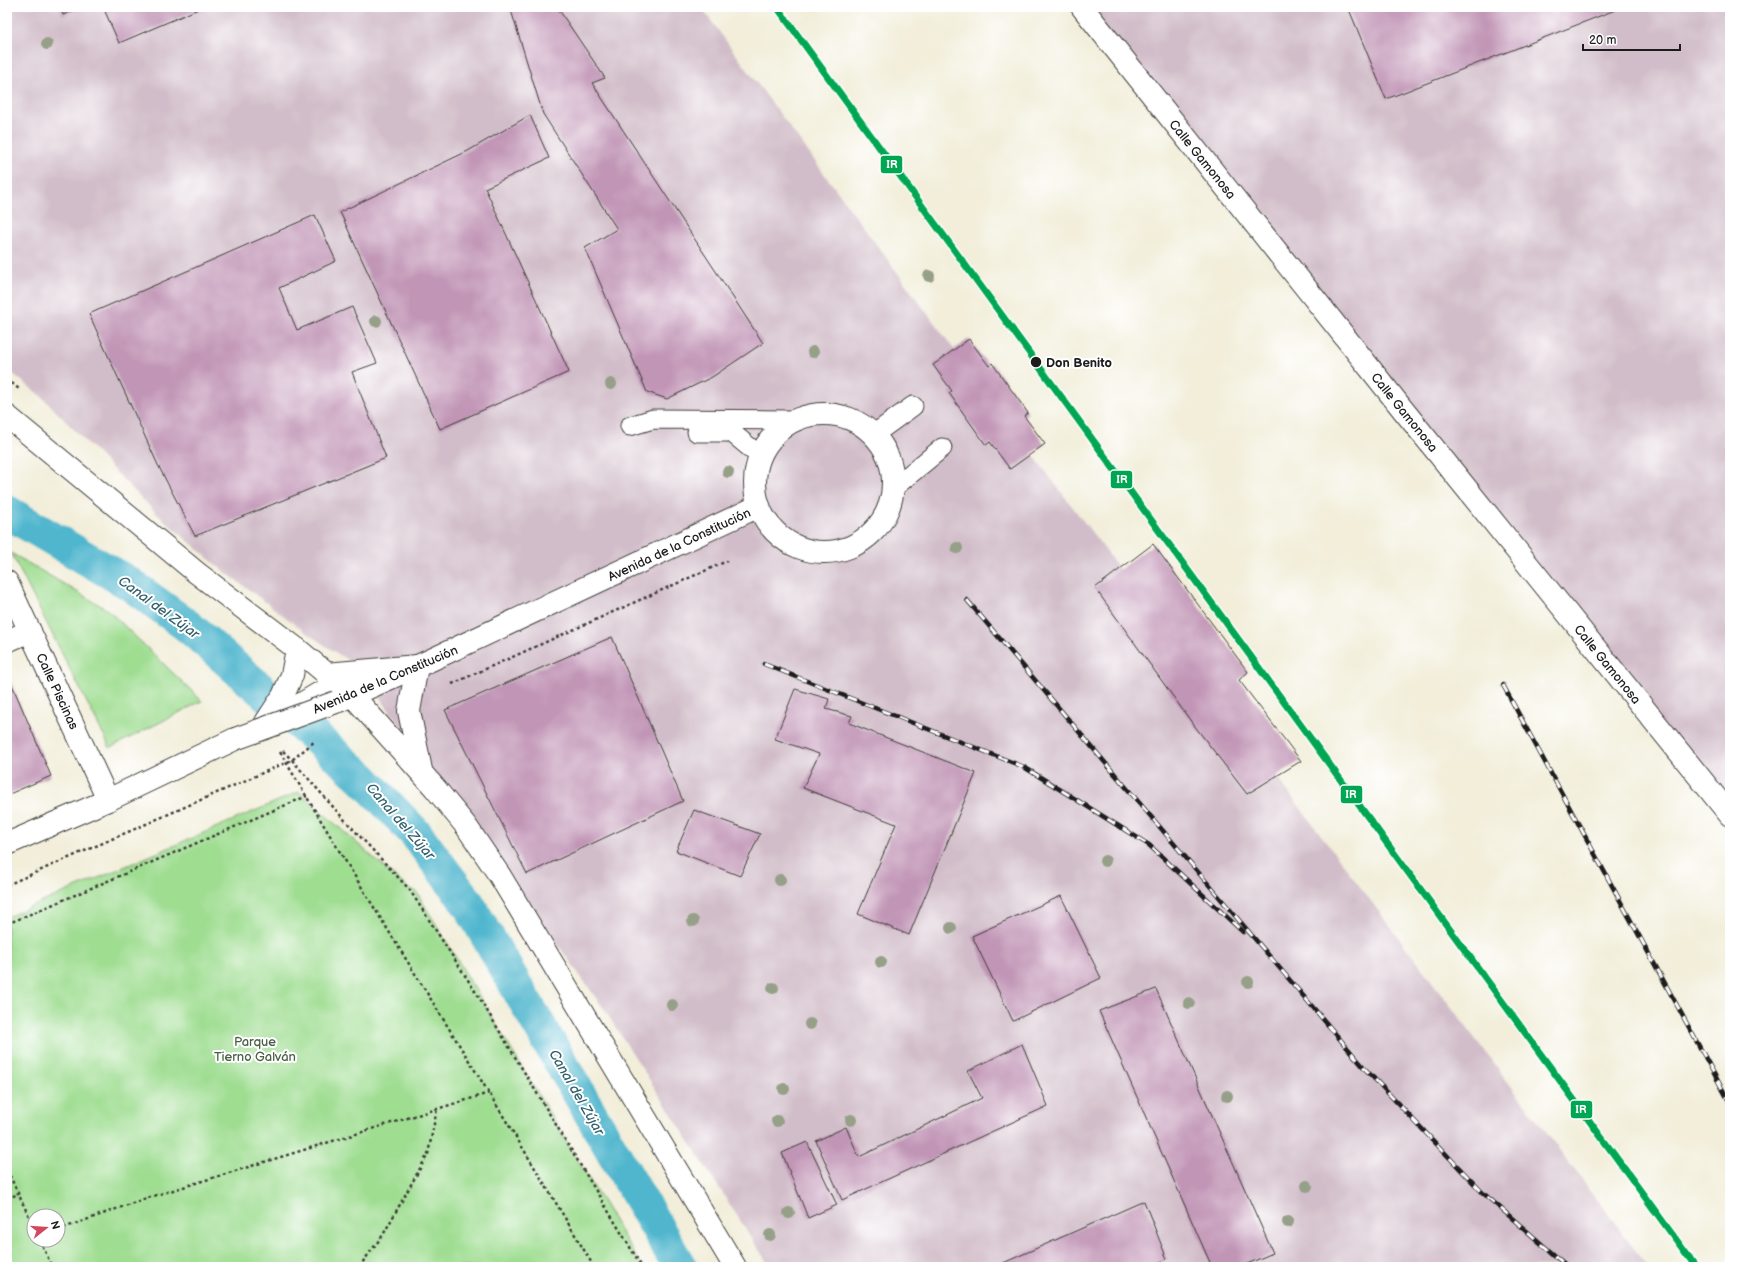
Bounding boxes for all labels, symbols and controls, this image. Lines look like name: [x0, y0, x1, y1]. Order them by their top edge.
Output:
scale bar: [1583, 26, 1680, 52]
text: 20 m: [1589, 33, 1616, 48]
street label: Calle Gamonosa: [1165, 117, 1239, 202]
line badge: IR: [880, 155, 903, 174]
text: IR: [886, 158, 898, 171]
marker: Don Benito: [1029, 355, 1043, 369]
place label: Don Benito: [1046, 355, 1112, 371]
street label: Calle Gamonosa: [1367, 370, 1441, 455]
line badge: IR: [1110, 470, 1133, 489]
text: IR: [1116, 473, 1128, 486]
street label: Avenida de la Constitución: [605, 505, 753, 585]
water label: Canal del Zújar: [115, 572, 203, 643]
street label: Calle Gamonosa: [1570, 622, 1644, 707]
street label: Avenida de la Constitución: [311, 642, 460, 718]
street label: Calle Piscinas: [32, 651, 82, 733]
water label: Canal del Zújar: [363, 779, 439, 864]
line badge: IR: [1340, 785, 1363, 804]
text: IR: [1345, 788, 1357, 801]
park label: Parque Tierno Galván: [214, 1034, 296, 1065]
water label: Canal del Zújar: [545, 1046, 608, 1139]
line badge: IR: [1570, 1100, 1593, 1119]
text: IR: [1575, 1103, 1587, 1116]
north arrow: [26, 1208, 66, 1248]
text: N: [48, 1219, 63, 1231]

